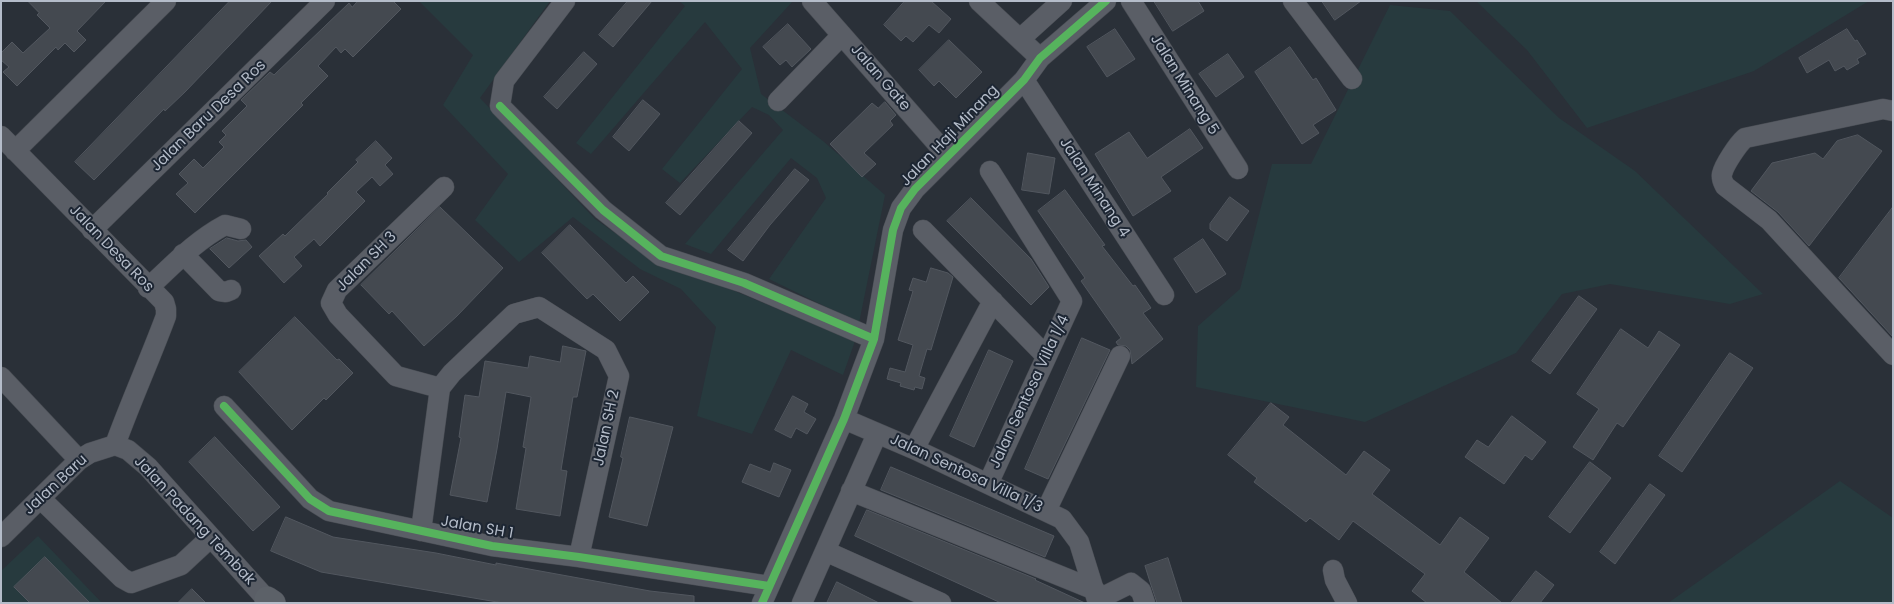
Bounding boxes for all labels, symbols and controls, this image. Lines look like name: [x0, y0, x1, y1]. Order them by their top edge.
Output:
street label: Jalan Minang 5: [1146, 31, 1222, 139]
street label: Jalan Gate: [846, 41, 914, 115]
street label: Jalan Baru Desa Ros: [148, 57, 270, 175]
street label: Jalan Haji Minang: [897, 82, 1003, 190]
street label: Jalan Minang 4: [1055, 135, 1133, 241]
street label: Jalan Desa Ros: [65, 202, 157, 296]
street label: Jalan SH 3: [333, 228, 401, 296]
street label: Jalan Sentosa Villa 1/4: [987, 313, 1073, 471]
street label: Jalan SH 2: [590, 388, 624, 468]
street label: Jalan Sentosa Villa 1/3: [887, 431, 1045, 517]
street label: Jalan Baru: [21, 451, 91, 519]
street label: Jalan Padang Tembak: [130, 453, 258, 589]
street label: Jalan SH 1: [439, 513, 515, 543]

